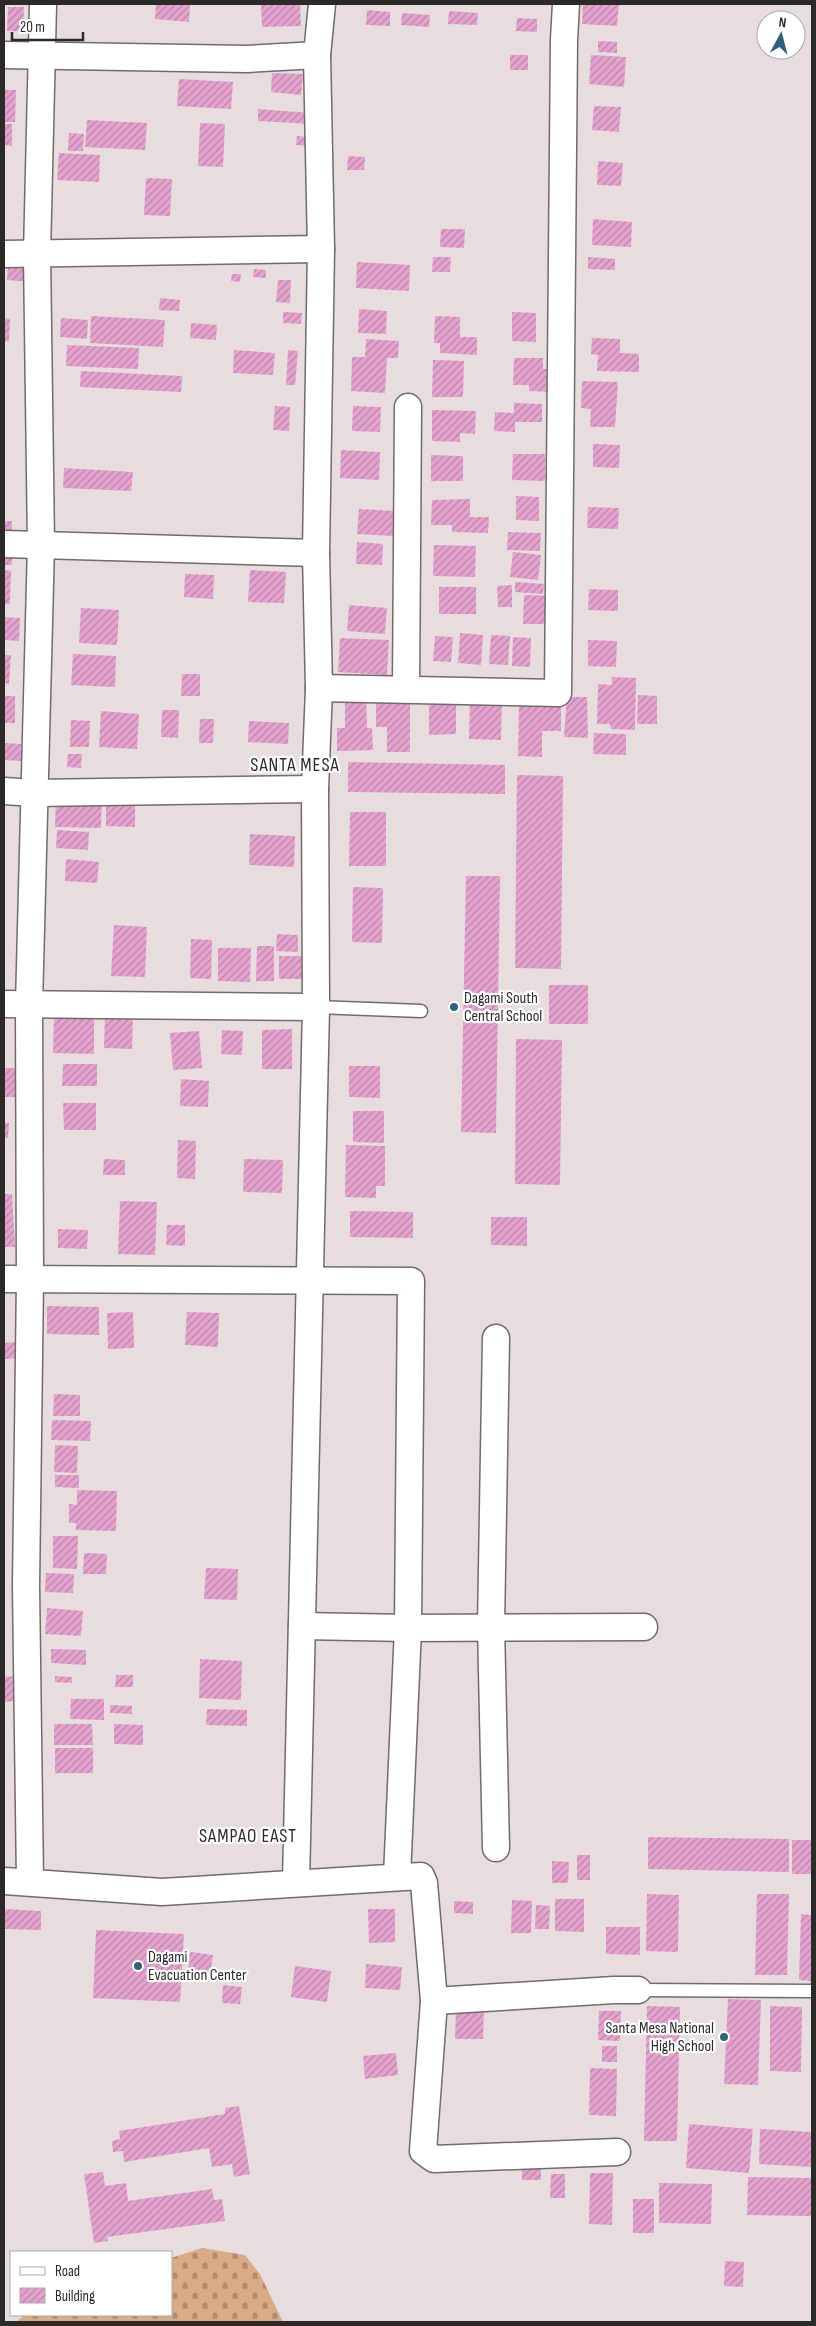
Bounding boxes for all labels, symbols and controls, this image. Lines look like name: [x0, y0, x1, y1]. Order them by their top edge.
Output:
scale bar: [12, 10, 84, 42]
north arrow: [756, 10, 806, 60]
text: N: [778, 14, 787, 31]
text: 20 m: [20, 18, 45, 37]
district label: SANTA MESA: [250, 754, 340, 777]
place label: Dagami South Central School: [464, 989, 542, 1026]
marker: Dagami South Central School: [448, 1001, 460, 1013]
district label: SAMPAO EAST: [199, 1825, 297, 1848]
place label: Dagami Evacuation Center: [148, 1948, 247, 1985]
marker: Dagami Evacuation Center: [132, 1960, 144, 1972]
place label: Santa Mesa National High School: [605, 2019, 714, 2056]
marker: Santa Mesa National High School: [718, 2031, 730, 2043]
legend: [10, 2251, 172, 2316]
text: Road: [55, 2262, 80, 2281]
text: Building: [55, 2287, 95, 2306]

